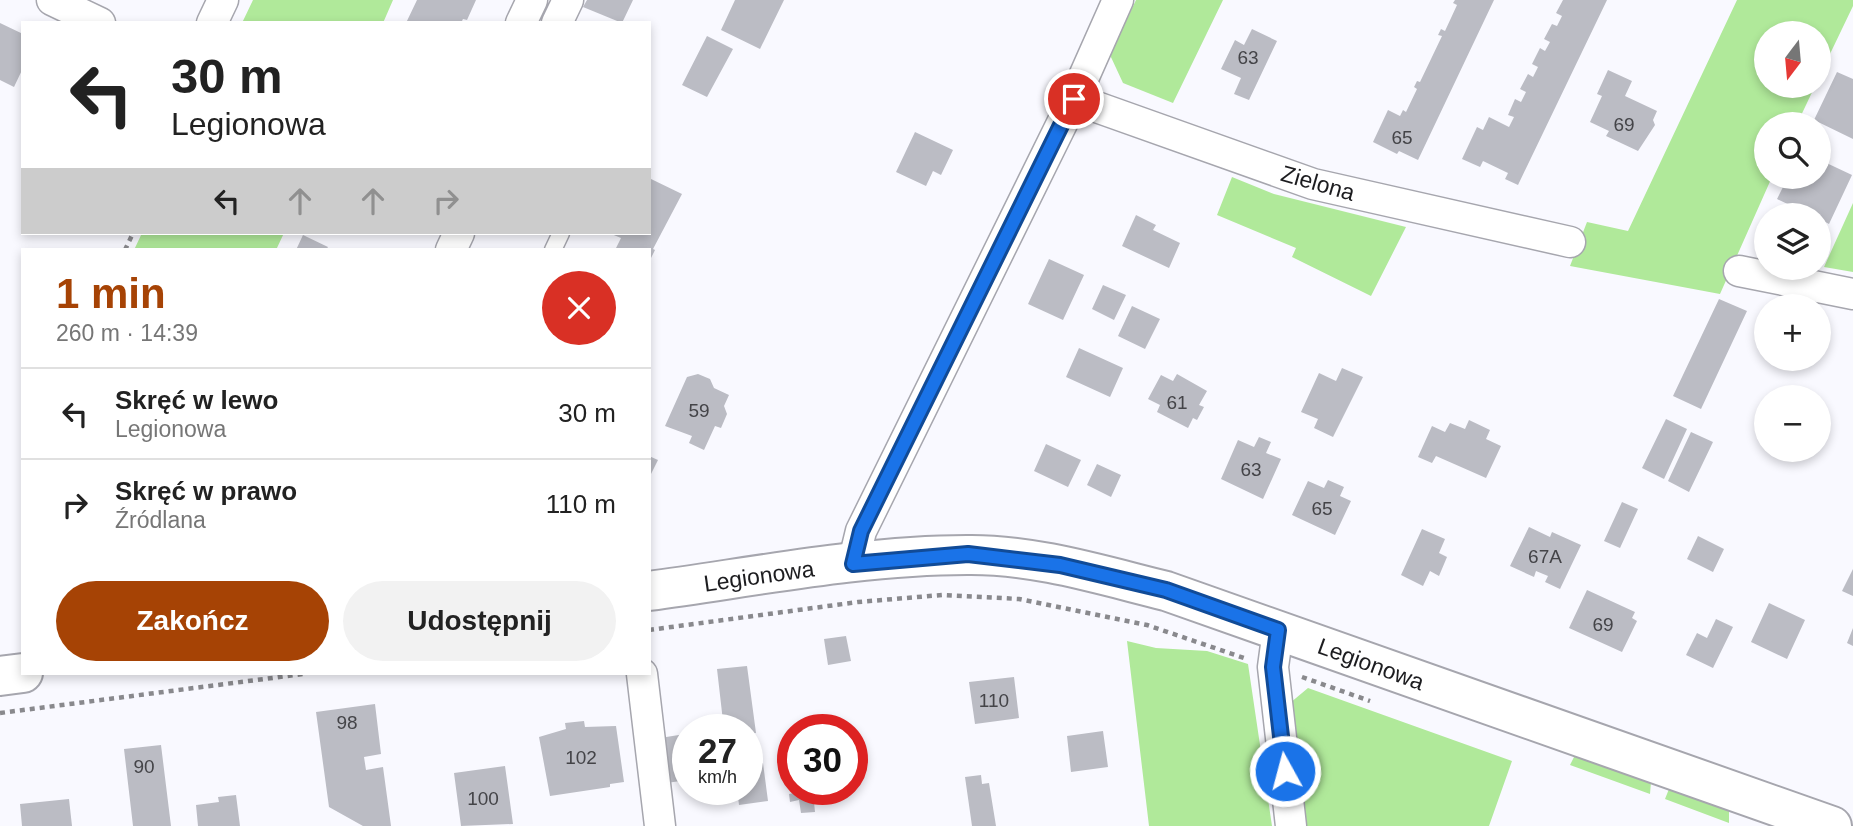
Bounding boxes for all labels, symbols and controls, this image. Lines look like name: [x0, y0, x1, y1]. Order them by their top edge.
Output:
north arrow: [1754, 21, 1830, 98]
map controls: [1754, 21, 1831, 462]
house number: 63: [1237, 47, 1259, 68]
icon: left: [56, 49, 147, 140]
text: 30 m: [171, 49, 283, 103]
pin: [1044, 69, 1104, 129]
icon: arrive: [1055, 80, 1093, 118]
text: Legionowa: [171, 106, 326, 142]
button: search: [1754, 112, 1831, 189]
house number: 69: [1613, 114, 1635, 135]
house number: 65: [1391, 127, 1413, 148]
street label: Zielona: [1278, 160, 1358, 206]
icon: left: [208, 182, 246, 220]
icon: ahead: [281, 182, 319, 220]
icon: ahead: [354, 182, 392, 220]
icon: right: [427, 182, 465, 220]
button: layers: [1754, 203, 1831, 280]
text: 1 min: [56, 270, 166, 317]
button: close: [542, 271, 616, 345]
button: +: [1754, 294, 1831, 371]
text: 260 m · 14:39: [56, 320, 198, 346]
text: Skręć w lewo: [115, 385, 278, 415]
button: −: [1754, 385, 1831, 462]
house number: 61: [1166, 392, 1188, 413]
icon: left: [56, 395, 94, 433]
text: 30 m: [558, 398, 616, 428]
house number: 59: [688, 400, 710, 421]
text: Legionowa: [115, 416, 226, 442]
house number: 63: [1240, 459, 1262, 480]
text: Skręć w prawo: [115, 476, 297, 506]
icon: right: [56, 486, 94, 524]
text: 110 m: [546, 489, 616, 519]
house number: 65: [1311, 498, 1333, 519]
text: Źródlana: [115, 507, 206, 533]
house number: 67A: [1528, 546, 1562, 567]
street label: Legionowa: [702, 555, 816, 597]
button: Zakończ: [56, 581, 329, 661]
button: Udostępnij: [343, 581, 616, 661]
house number: 69: [1592, 614, 1614, 635]
street label: Legionowa: [1314, 633, 1428, 695]
house number: 110: [979, 690, 1009, 711]
house number: 98: [336, 712, 358, 733]
speed limit sign: 30: [777, 714, 868, 805]
text: 27: [698, 731, 737, 770]
position arrow: [1248, 734, 1322, 808]
house number: 102: [565, 747, 597, 768]
house number: 90: [133, 756, 155, 777]
text: km/h: [698, 767, 737, 787]
house number: 100: [467, 788, 499, 809]

